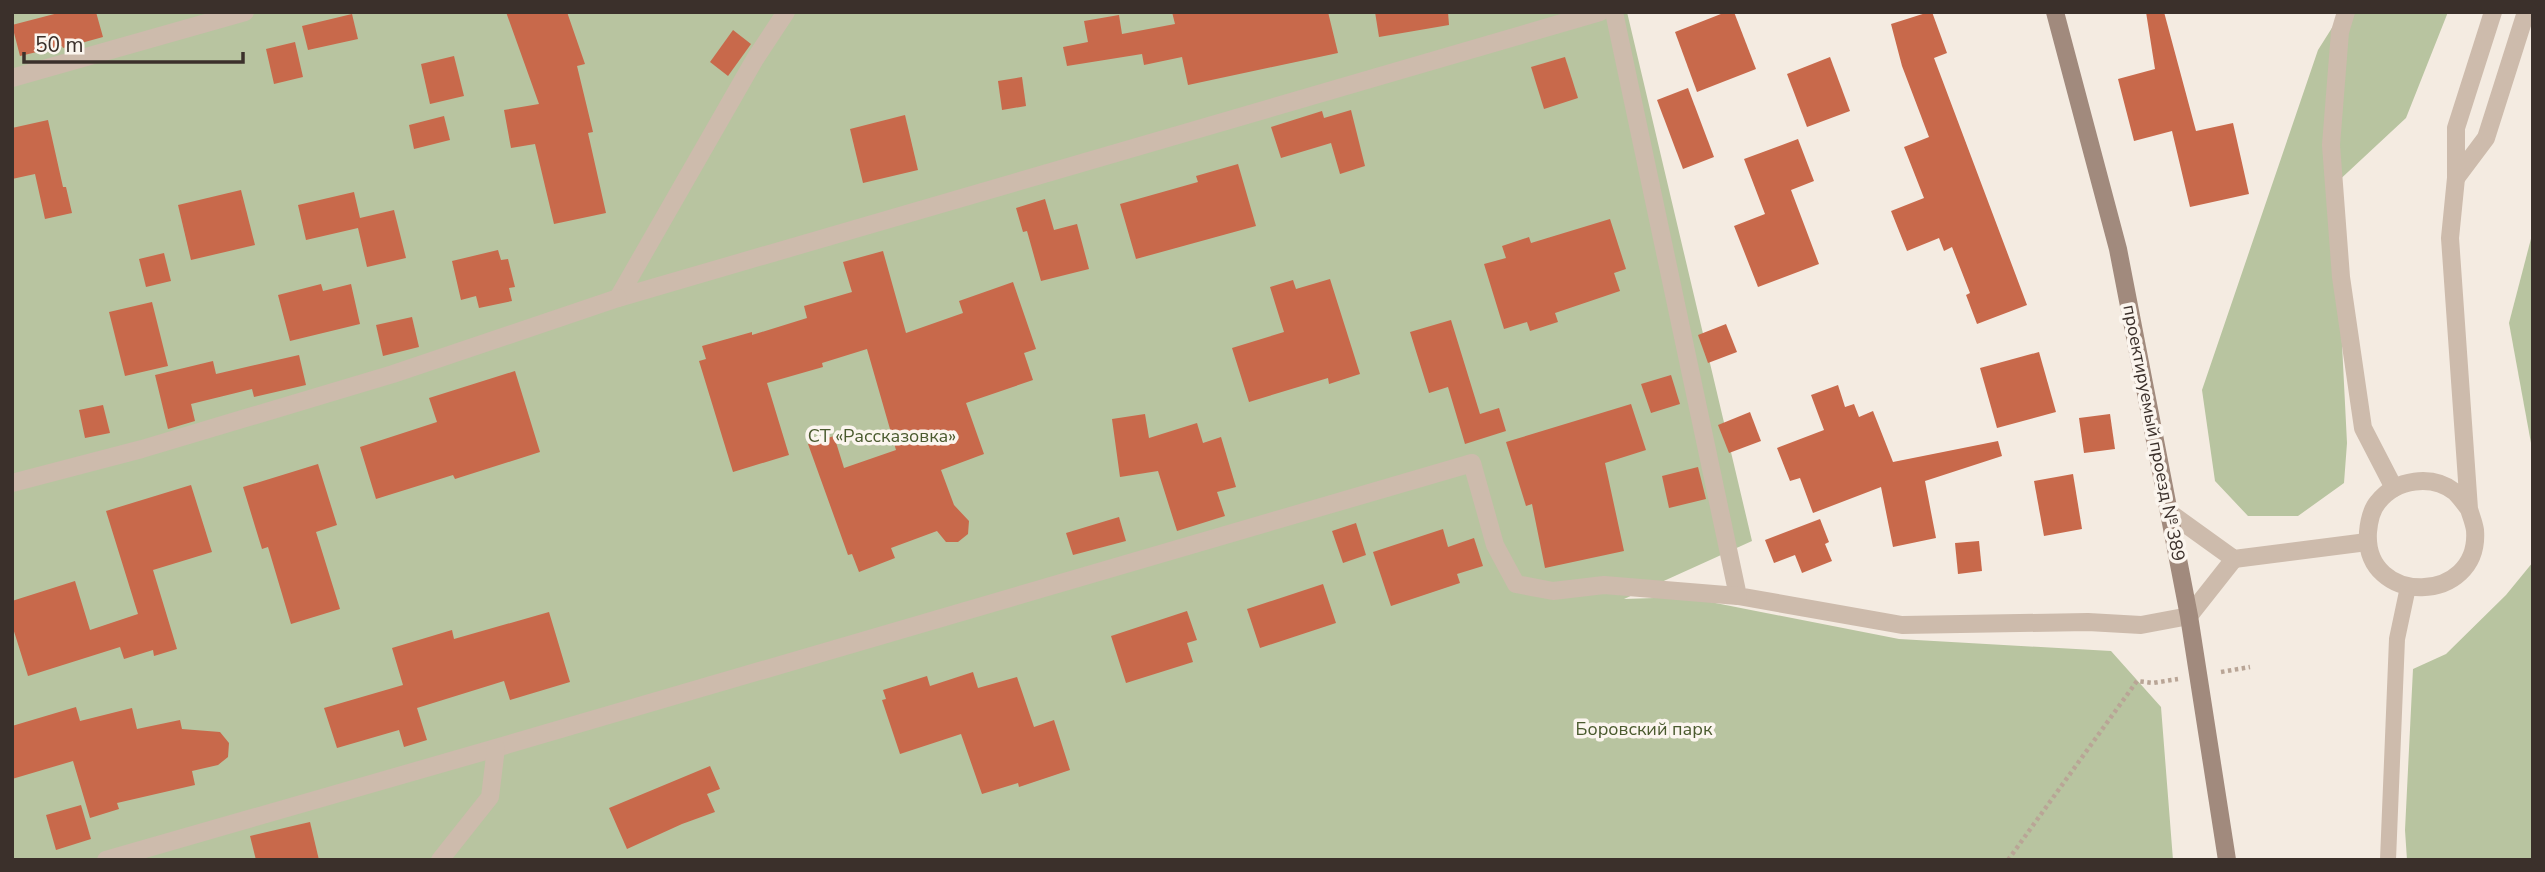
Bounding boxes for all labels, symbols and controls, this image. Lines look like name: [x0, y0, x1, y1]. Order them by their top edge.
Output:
scale bar: [24, 21, 243, 65]
text: 50 m: [35, 31, 84, 59]
street label: проектируемый проезд № 389: [2117, 303, 2191, 563]
park label: СТ «Рассказовка»: [808, 424, 956, 448]
park label: Боровский парк: [1576, 717, 1713, 741]

